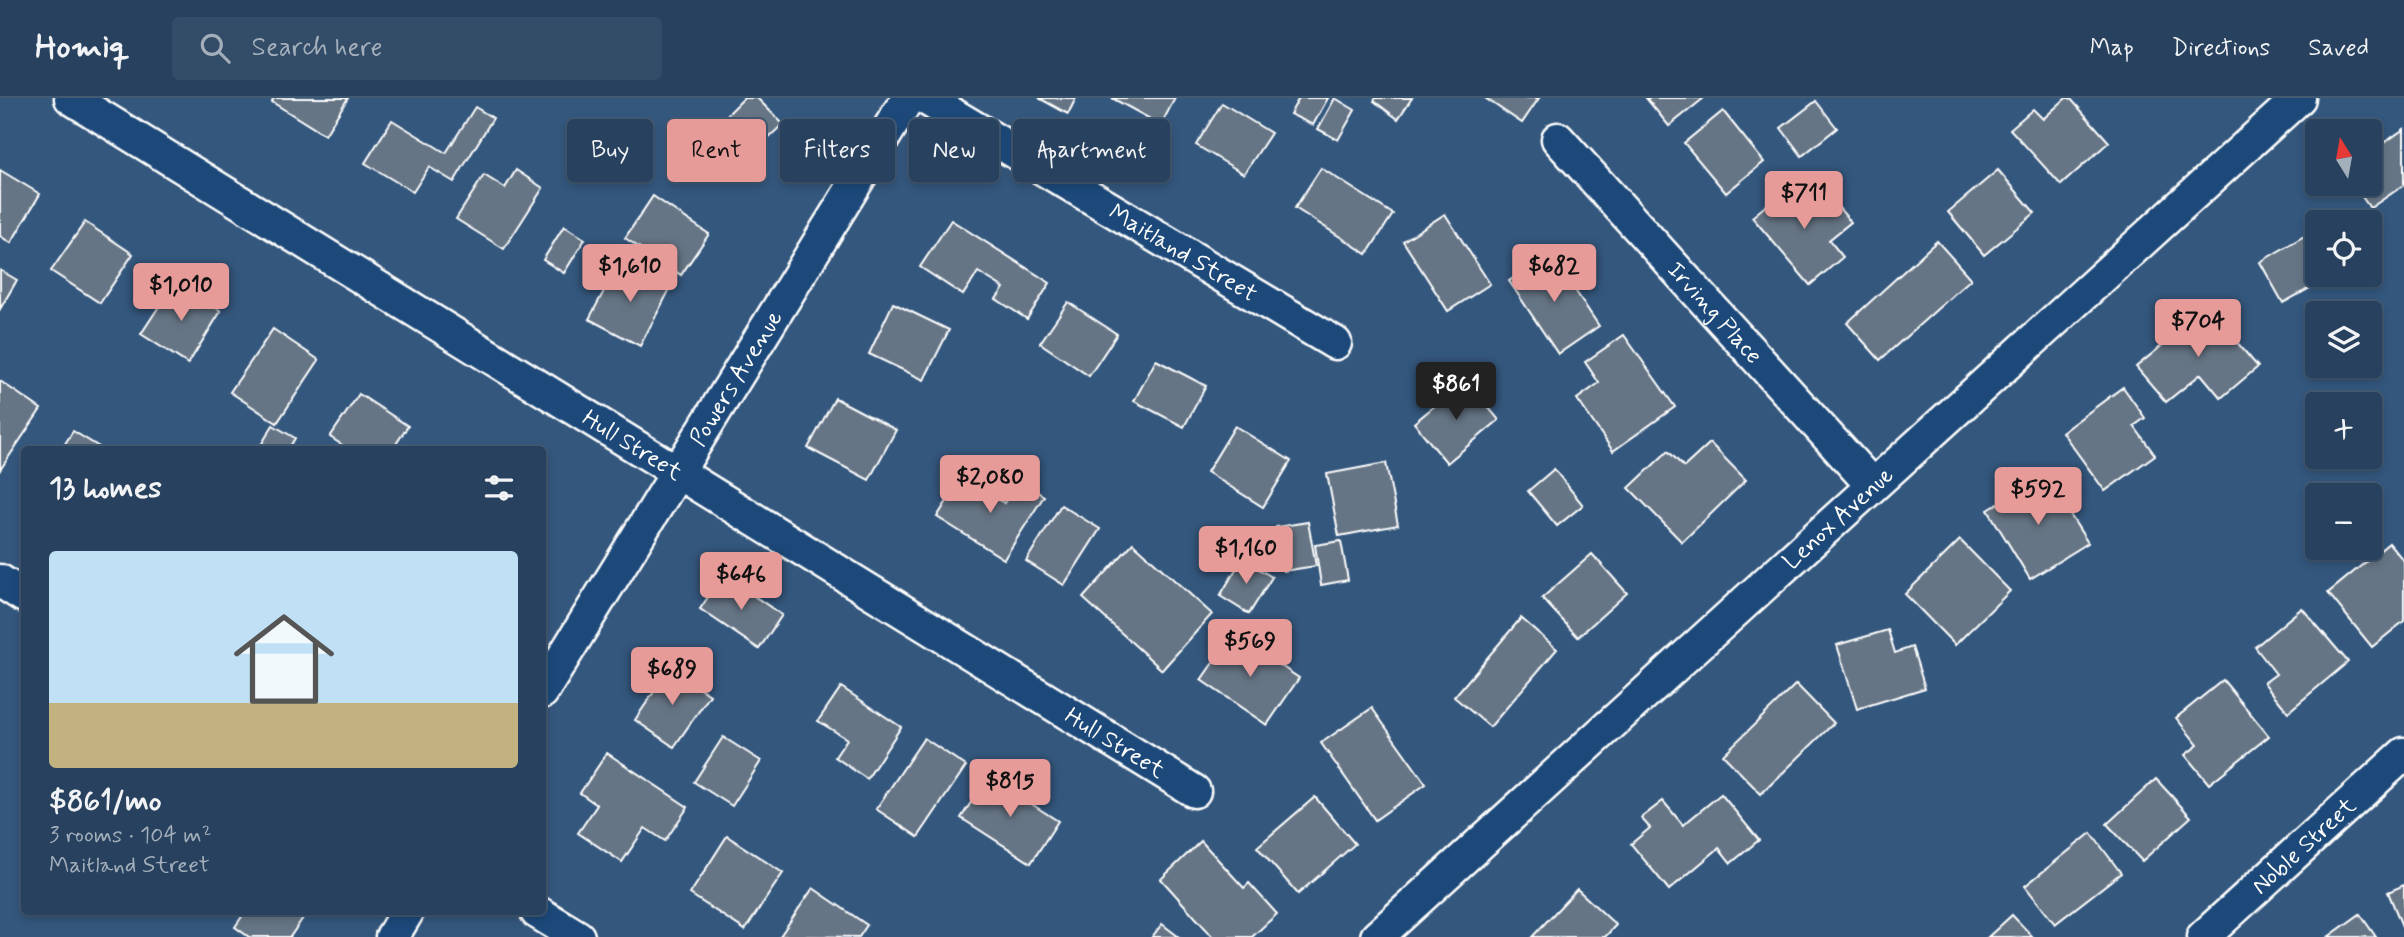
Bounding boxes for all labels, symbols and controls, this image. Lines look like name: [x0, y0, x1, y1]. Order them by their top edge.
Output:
search box: [172, 17, 662, 80]
text: Homiq: [35, 26, 130, 70]
icon: search: [196, 29, 234, 67]
text: Search here: [252, 31, 382, 65]
text: Map: [2090, 33, 2134, 64]
text: Directions: [2172, 33, 2270, 64]
text: Saved: [2308, 33, 2369, 64]
chip: Buy: [567, 119, 653, 182]
chip: Rent: [667, 119, 766, 182]
chip: Filters: [780, 119, 895, 182]
chip: New: [909, 119, 999, 182]
chip: Apartment: [1013, 119, 1170, 182]
north arrow: [2305, 119, 2382, 196]
map controls: [2305, 119, 2382, 560]
pin: $711: [1763, 172, 1845, 231]
text: $711: [1781, 179, 1827, 209]
street label: Maitland Street: [1103, 197, 1263, 310]
button: locate: [2305, 210, 2382, 287]
pin: $1,610: [573, 244, 687, 304]
pin: $682: [1513, 244, 1595, 304]
text: $1,610: [598, 252, 662, 282]
text: $682: [1528, 252, 1580, 282]
street label: Irving Place: [1660, 255, 1769, 371]
pin: $1,010: [124, 264, 238, 323]
text: $1,010: [149, 271, 213, 301]
pin: $704: [2157, 300, 2239, 359]
button: layers: [2305, 301, 2382, 378]
street label: Powers Avenue: [683, 305, 790, 452]
text: $704: [2171, 307, 2225, 337]
pin: $861: [1415, 362, 1497, 422]
text: $861: [1432, 370, 1480, 400]
button: +: [2305, 392, 2382, 469]
street label: Hull Street: [576, 403, 688, 489]
pin: $2,080: [933, 456, 1047, 515]
street label: Lenox Avenue: [1777, 460, 1901, 577]
text: $2,080: [956, 463, 1024, 493]
pin: $592: [1997, 468, 2079, 527]
text: 13 homes: [49, 469, 162, 508]
icon: filters: [480, 469, 518, 507]
text: $592: [2011, 475, 2065, 505]
button: −: [2305, 483, 2382, 560]
pin: $1,160: [1189, 526, 1303, 586]
text: $1,160: [1215, 534, 1277, 564]
pin: $646: [700, 552, 782, 612]
text: $646: [716, 560, 766, 590]
icon: home: [221, 596, 347, 722]
pin: $569: [1209, 620, 1291, 679]
text: $569: [1224, 627, 1276, 657]
pin: $689: [631, 648, 713, 707]
text: $689: [647, 655, 697, 685]
street label: Hull Street: [1058, 701, 1170, 786]
pin: $815: [969, 760, 1051, 819]
text: $815: [985, 767, 1035, 797]
text: $861/mo: [49, 782, 162, 821]
street label: Noble Street: [2246, 791, 2363, 902]
text: 3 rooms · 104 m²: [49, 821, 212, 851]
text: Maitland Street: [49, 851, 210, 881]

